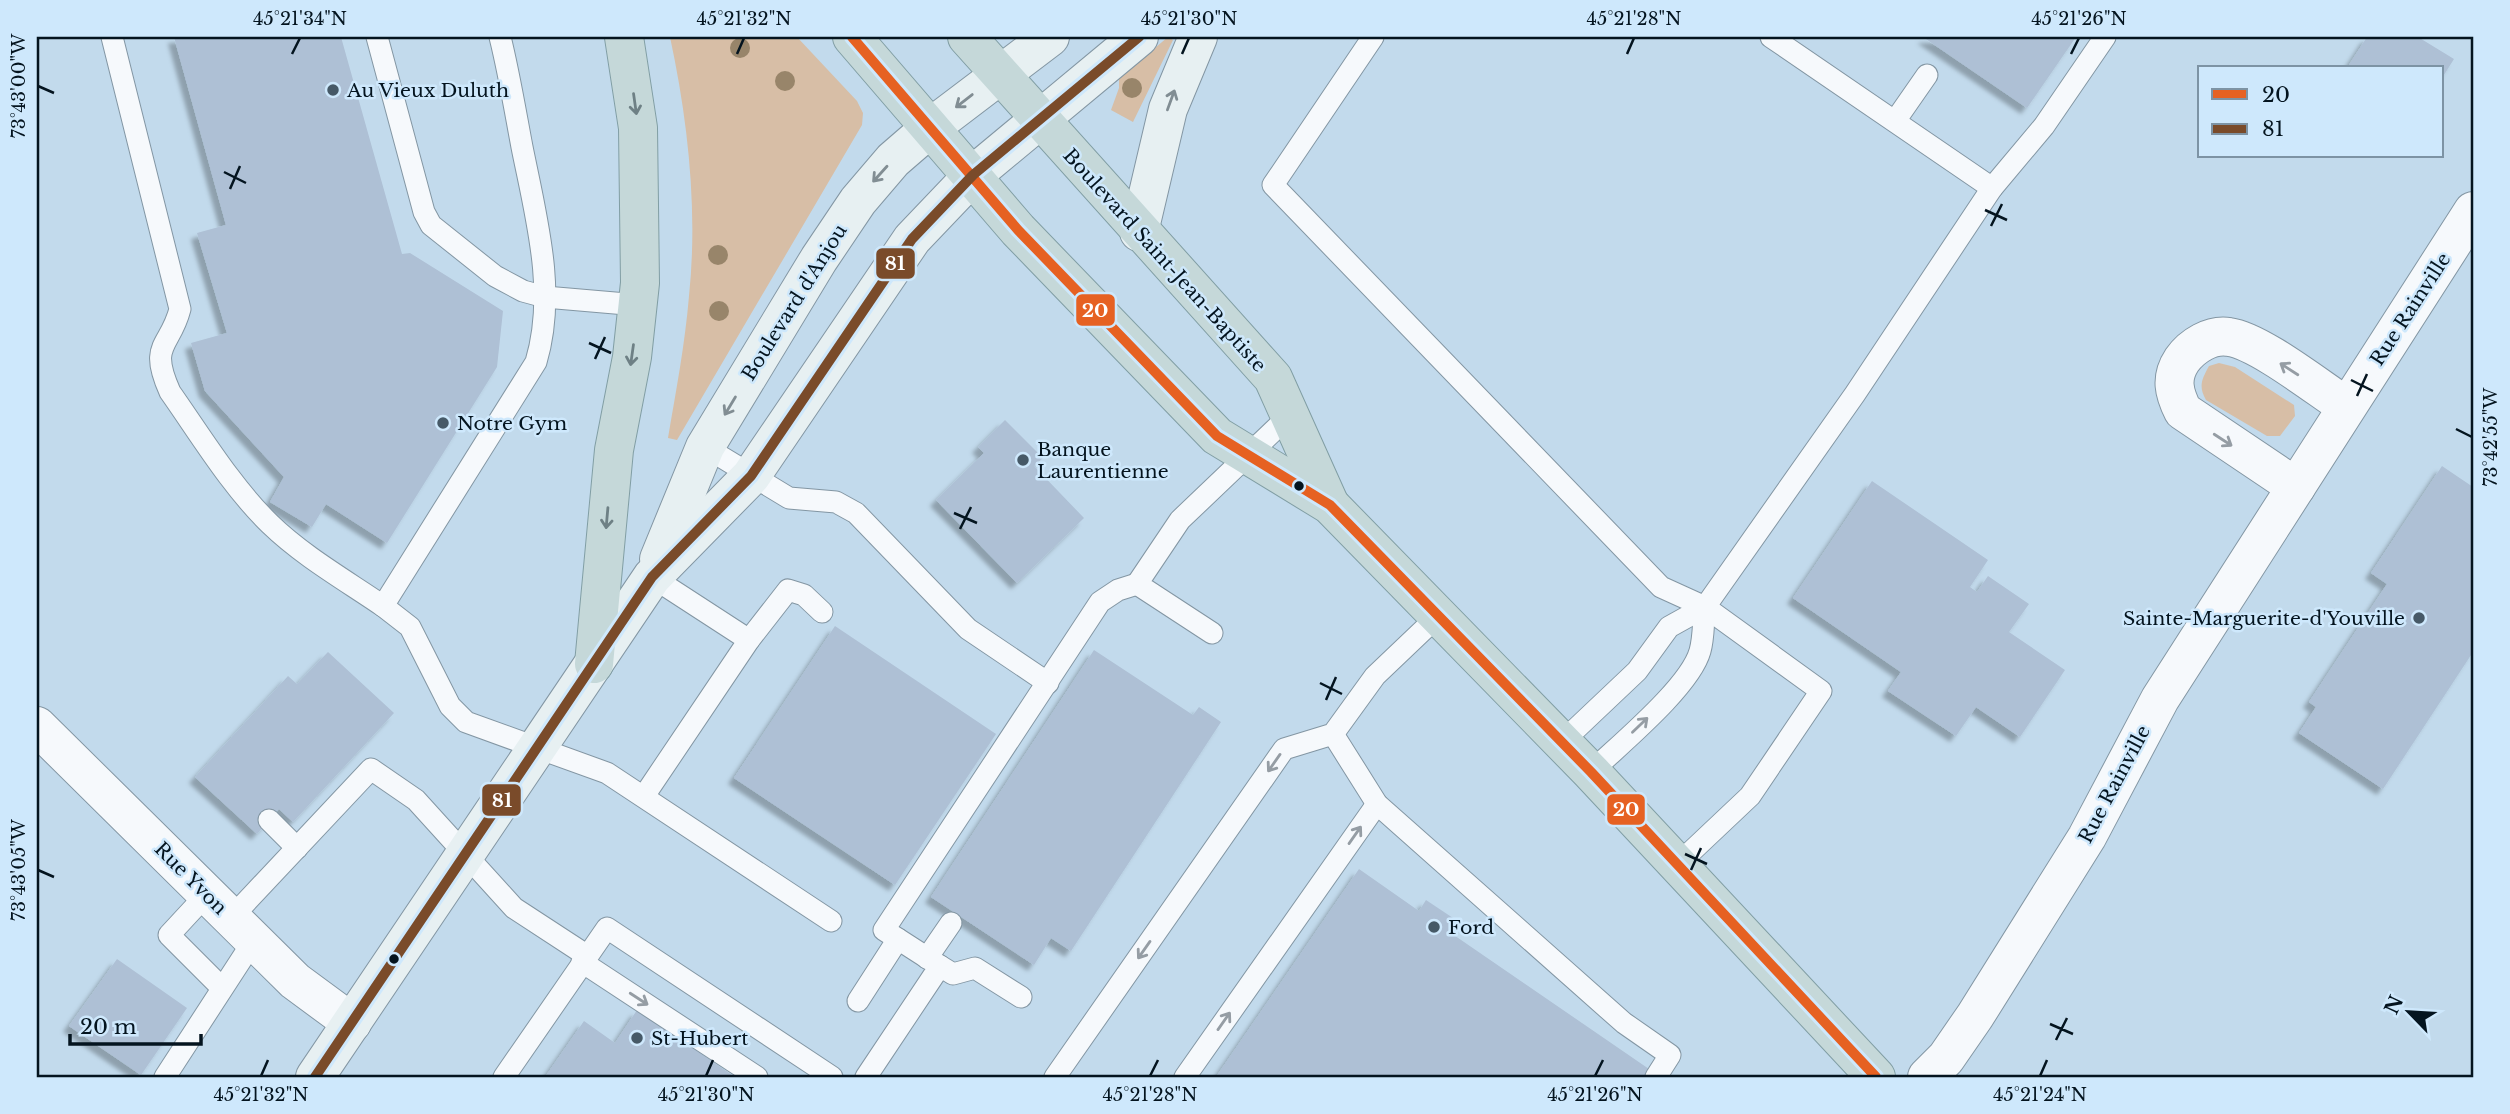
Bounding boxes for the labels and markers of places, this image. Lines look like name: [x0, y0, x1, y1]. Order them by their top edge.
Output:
place label: Au Vieux Duluth: [346, 79, 509, 102]
marker: Au Vieux Duluth: [325, 82, 341, 98]
place label: Notre Gym: [457, 412, 567, 435]
marker: Notre Gym: [435, 415, 451, 431]
place label: Banque Laurentienne: [1037, 438, 1169, 483]
marker: Banque Laurentienne: [1015, 452, 1031, 468]
unlabelled marker: [1292, 479, 1306, 493]
place label: Sainte-Marguerite-d'Youville: [2123, 607, 2405, 630]
marker: Sainte-Marguerite-d'Youville: [2411, 610, 2427, 626]
place label: Ford: [1448, 916, 1494, 939]
marker: Ford: [1426, 919, 1442, 935]
unlabelled marker: [387, 952, 401, 966]
place label: St-Hubert: [651, 1027, 749, 1050]
marker: St-Hubert: [629, 1030, 645, 1046]

